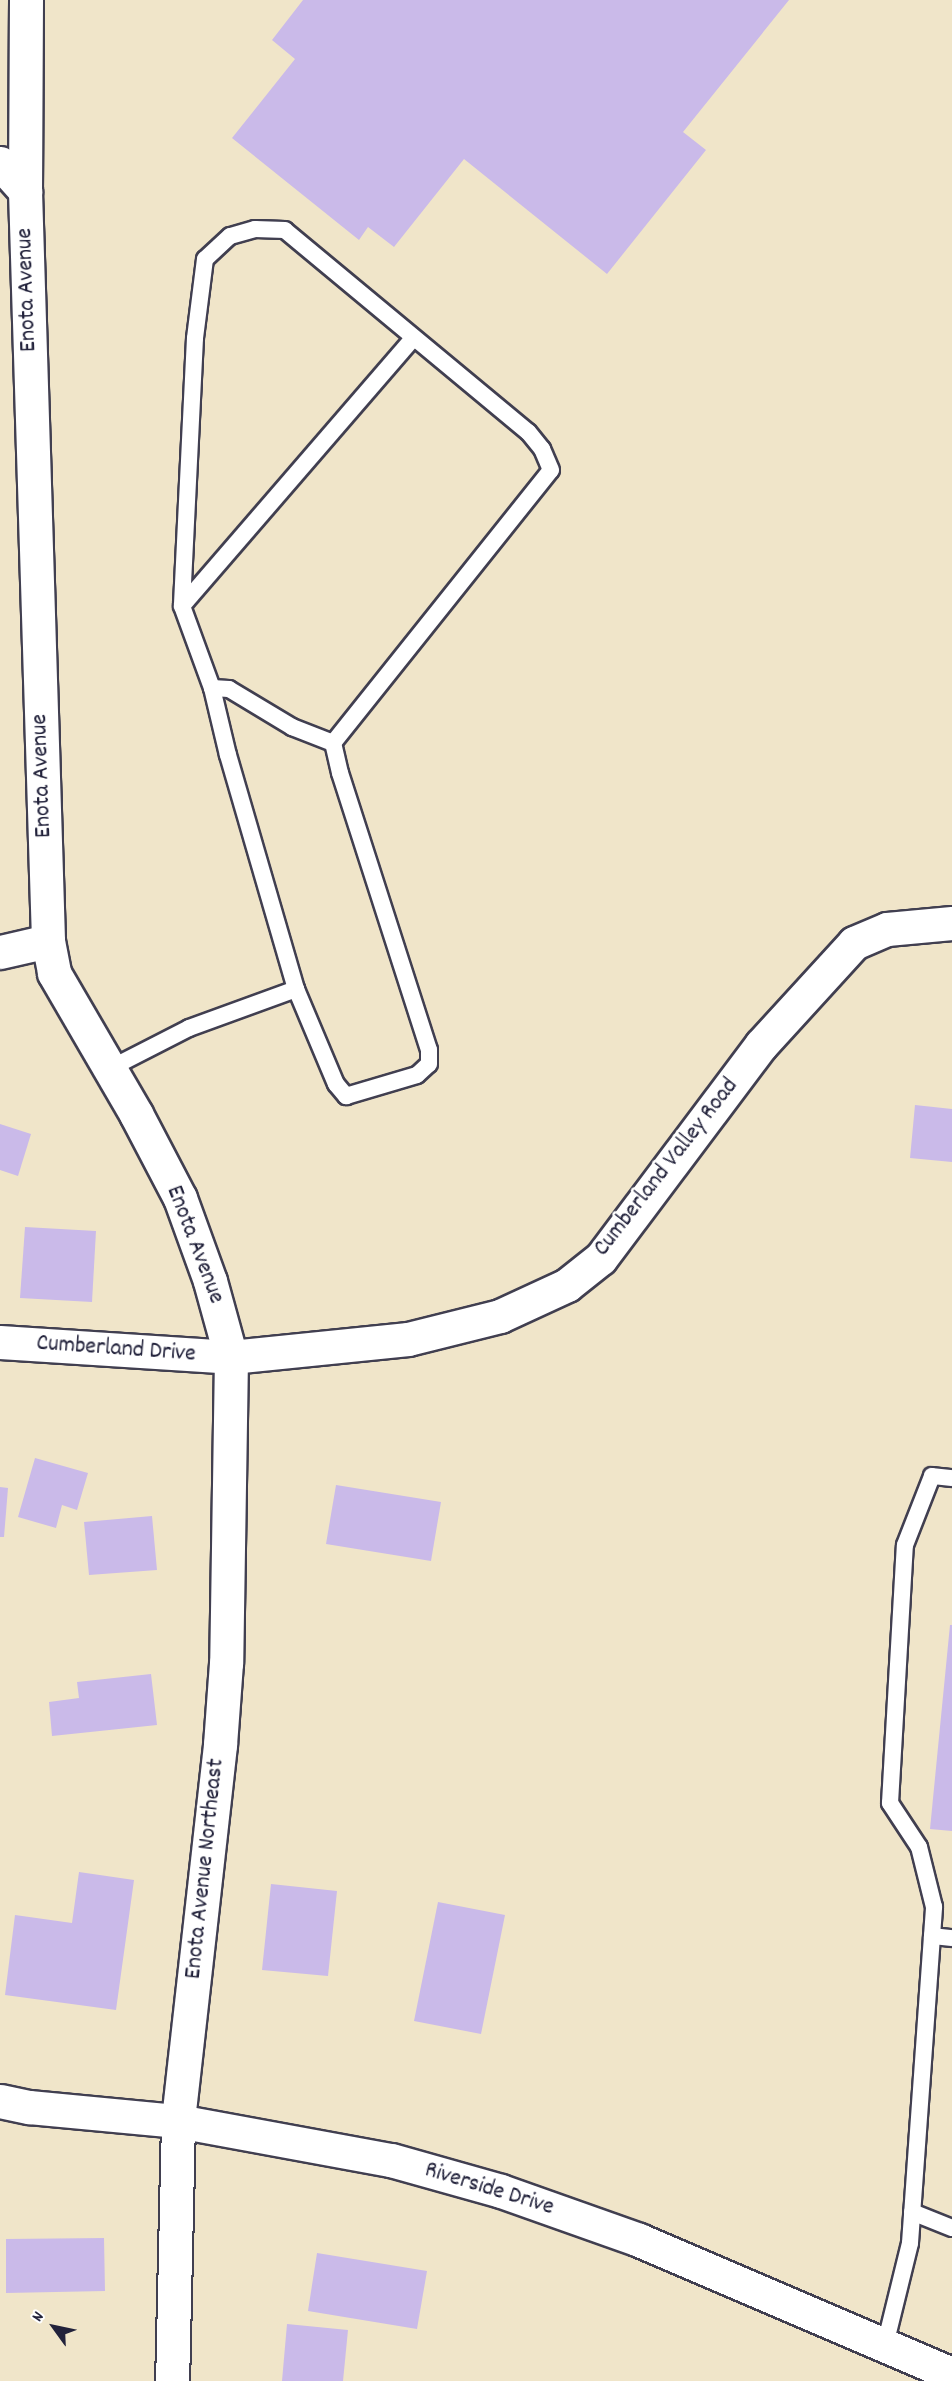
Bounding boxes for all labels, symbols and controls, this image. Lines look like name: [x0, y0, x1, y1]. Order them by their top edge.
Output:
street label: Enota Avenue: [11, 228, 45, 352]
street label: Enota Avenue: [26, 714, 60, 838]
street label: Cumberland Valley Road: [588, 1073, 746, 1263]
street label: Enota Avenue: [158, 1182, 230, 1308]
street label: Cumberland Drive: [35, 1330, 197, 1370]
street label: Enota Avenue Northeast: [180, 1757, 232, 1981]
street label: Riverside Drive: [421, 2157, 557, 2223]
north arrow: [24, 2297, 84, 2357]
text: N: [27, 2307, 50, 2327]

